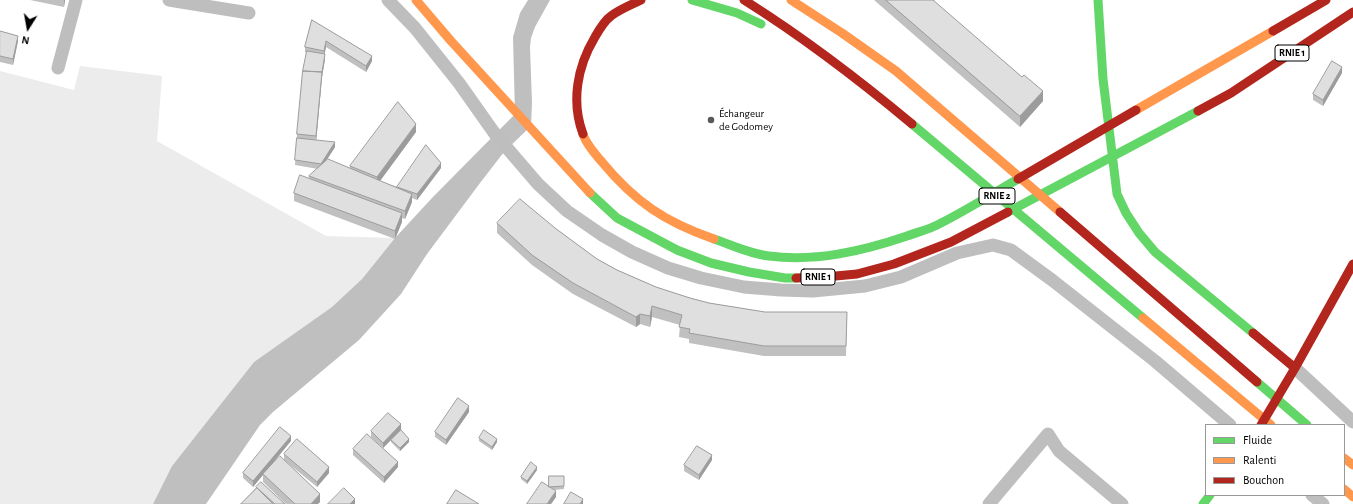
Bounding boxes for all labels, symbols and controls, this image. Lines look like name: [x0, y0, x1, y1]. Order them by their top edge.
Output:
north arrow: [8, 8, 48, 48]
text: N: [21, 34, 30, 46]
road number: RNIE 1: [1275, 45, 1309, 61]
place label: Échangeur de Godomey: [719, 107, 773, 133]
marker: Échangeur de Godomey: [706, 115, 716, 125]
road number: RNIE 2: [979, 188, 1015, 204]
road number: RNIE 1: [801, 269, 835, 285]
legend: [1205, 424, 1345, 496]
text: Fluide: [1243, 434, 1272, 446]
text: Ralenti: [1243, 454, 1276, 466]
text: Bouchon: [1243, 474, 1284, 486]

